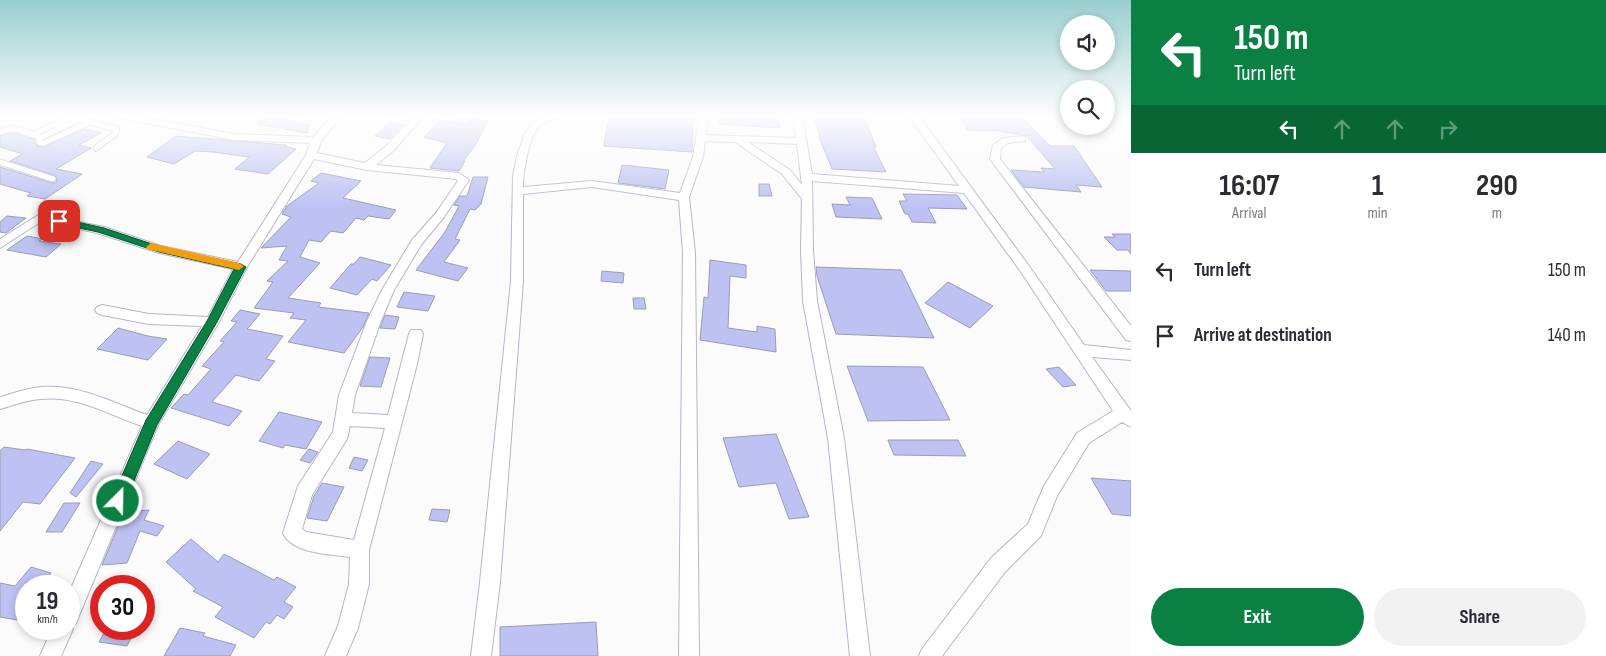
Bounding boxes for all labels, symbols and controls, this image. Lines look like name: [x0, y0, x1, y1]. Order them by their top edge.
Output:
map controls: [1060, 15, 1115, 135]
button: sound: [1060, 15, 1115, 70]
text: 150 m: [1234, 17, 1308, 60]
icon: left: [1151, 20, 1216, 85]
text: Turn left: [1234, 60, 1296, 87]
button: search: [1060, 80, 1115, 135]
icon: left: [1275, 115, 1303, 143]
icon: ahead: [1328, 115, 1356, 143]
icon: ahead: [1381, 115, 1409, 143]
icon: right: [1434, 115, 1462, 143]
text: 16:07: [1219, 168, 1279, 204]
text: 1: [1372, 168, 1384, 204]
text: 290: [1476, 168, 1518, 204]
pin: [38, 200, 80, 242]
text: Arrival: [1232, 204, 1267, 223]
text: min: [1368, 204, 1388, 223]
text: m: [1492, 204, 1502, 223]
icon: arrive: [45, 207, 73, 235]
icon: left: [1151, 257, 1179, 285]
text: Turn left: [1194, 259, 1251, 282]
text: 150 m: [1548, 259, 1586, 282]
icon: arrive: [1151, 322, 1179, 350]
text: Arrive at destination: [1194, 324, 1332, 347]
text: 140 m: [1548, 324, 1586, 347]
position arrow: [91, 474, 143, 526]
speed limit sign: 30: [90, 575, 155, 640]
text: 19: [37, 586, 58, 617]
button: Exit: [1151, 588, 1364, 646]
button: Share: [1374, 588, 1586, 646]
text: km/h: [37, 612, 58, 627]

